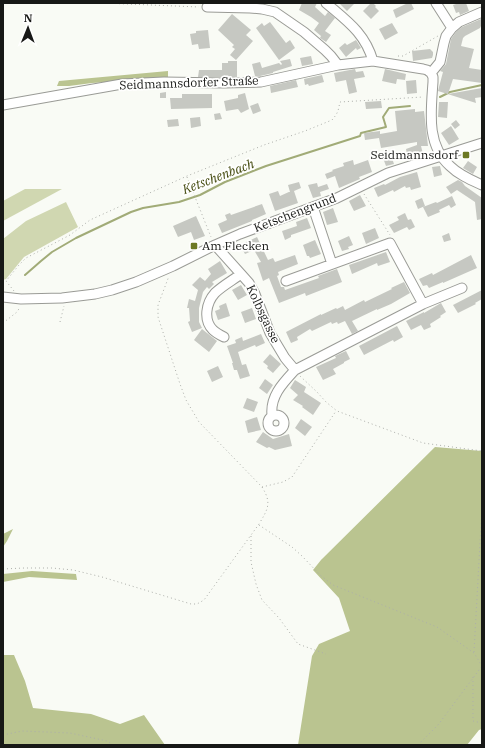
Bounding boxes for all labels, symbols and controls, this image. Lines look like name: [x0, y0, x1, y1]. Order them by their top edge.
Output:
north arrow: [8, 8, 48, 48]
text: N: [24, 11, 33, 25]
street label: Seidmannsdorfer Straße: [119, 73, 259, 92]
place label: Seidmannsdorf: [371, 147, 459, 162]
marker: Seidmannsdorf: [461, 150, 471, 160]
water label: Ketschenbach: [179, 155, 257, 198]
street label: Ketschengrund: [252, 190, 338, 235]
place label: Am Flecken: [202, 238, 269, 253]
marker: Am Flecken: [189, 241, 199, 251]
street label: Kolbsgasse: [243, 282, 283, 345]

